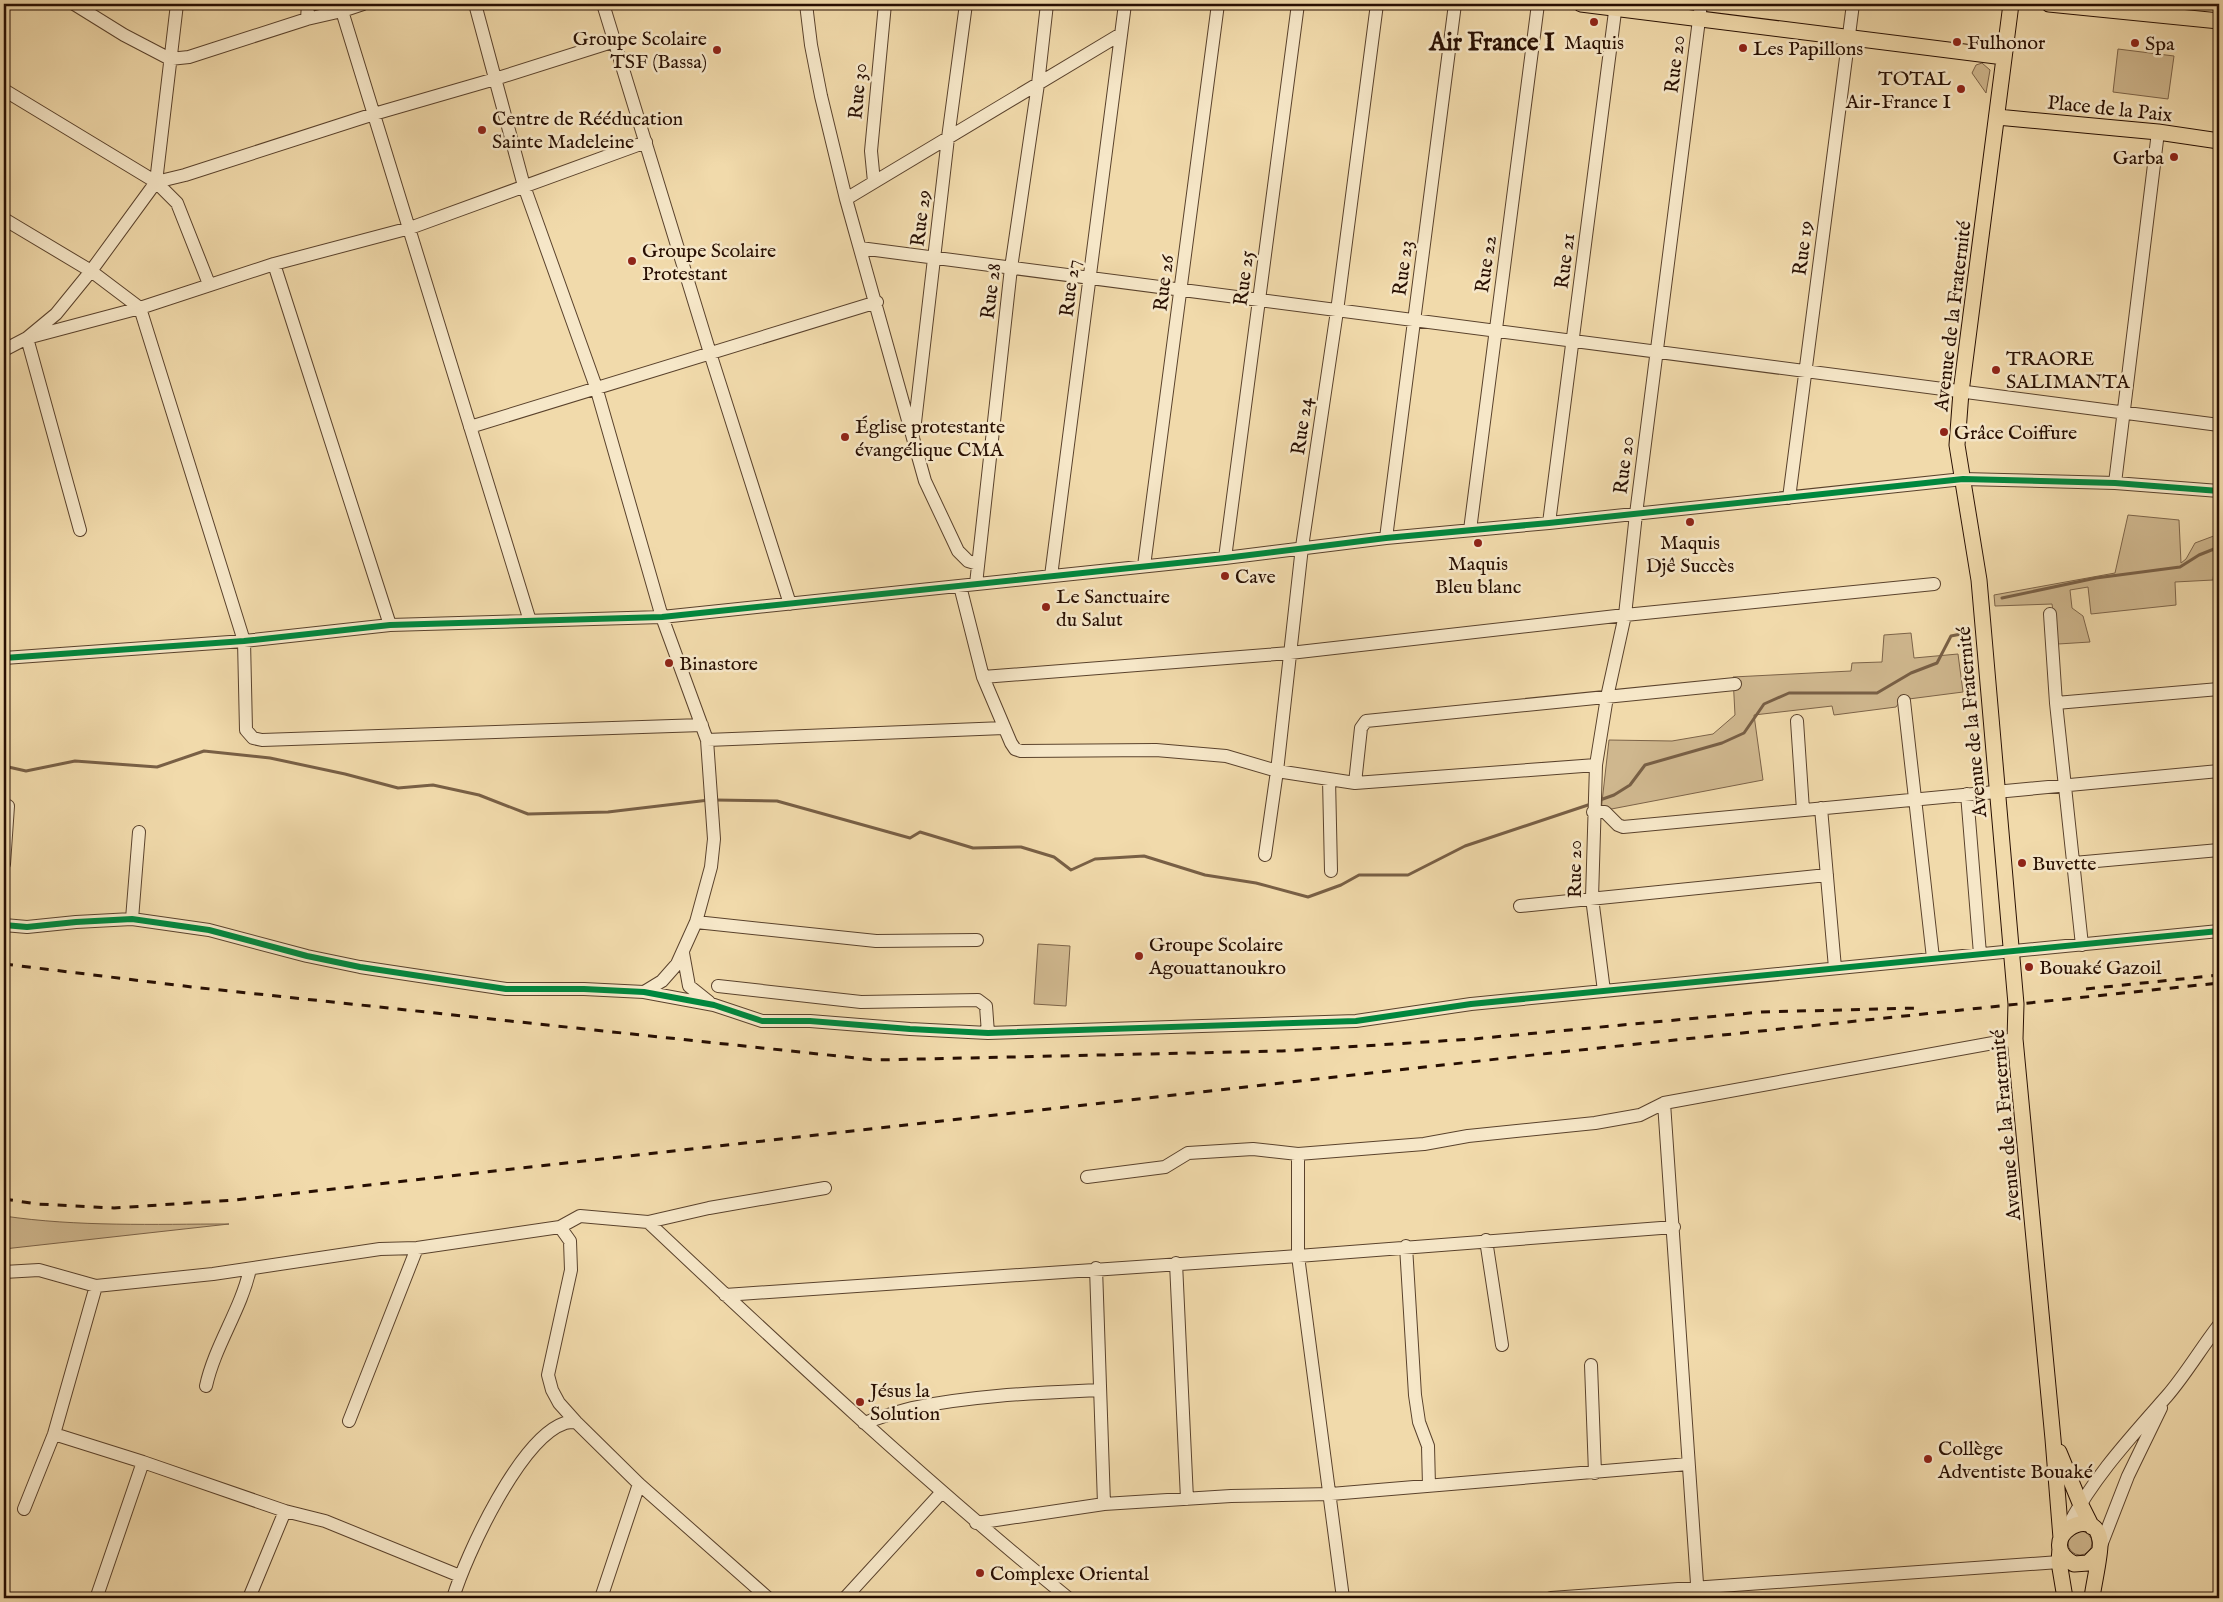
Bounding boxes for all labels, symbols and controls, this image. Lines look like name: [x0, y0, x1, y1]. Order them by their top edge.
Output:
marker: Maquis: [1588, 16, 1600, 28]
place label: Groupe Scolaire TSF (Bassa): [573, 27, 707, 75]
district label: Air France I: [1428, 27, 1555, 59]
place label: Maquis: [1564, 31, 1624, 56]
place label: Fulhonor: [1967, 31, 2046, 56]
place label: Spa: [2145, 32, 2175, 57]
street label: Rue 20: [1660, 34, 1691, 95]
marker: Fulhonor: [1951, 36, 1963, 48]
place label: Les Papillons: [1753, 37, 1863, 62]
marker: Spa: [2129, 37, 2141, 49]
marker: Les Papillons: [1737, 42, 1749, 54]
marker: Groupe Scolaire TSF (Bassa): [711, 44, 723, 56]
street label: Rue 30: [844, 62, 873, 120]
place label: TOTAL Air-France I: [1845, 67, 1952, 115]
marker: TOTAL Air-France I: [1955, 83, 1967, 95]
street label: Place de la Paix: [2046, 90, 2174, 129]
place label: Centre de Rééducation Sainte Madeleine: [492, 107, 684, 155]
marker: Centre de Rééducation Sainte Madeleine: [476, 124, 488, 136]
place label: Garba: [2113, 146, 2164, 171]
marker: Garba: [2168, 151, 2180, 163]
street label: Rue 29: [906, 188, 937, 248]
street label: Rue 19: [1788, 219, 1819, 277]
street label: Avenue de la Fraternité: [1929, 219, 1978, 414]
street label: Rue 21: [1550, 232, 1581, 290]
street label: Rue 22: [1470, 234, 1503, 295]
place label: Groupe Scolaire Protestant: [642, 239, 776, 287]
street label: Rue 23: [1388, 239, 1419, 297]
street label: Rue 25: [1229, 249, 1260, 307]
street label: Rue 26: [1149, 253, 1180, 313]
marker: Groupe Scolaire Protestant: [626, 255, 638, 267]
street label: Rue 27: [1055, 258, 1086, 318]
street label: Rue 28: [976, 262, 1007, 321]
place label: TRAORE SALIMANTA: [2006, 347, 2130, 395]
marker: TRAORE SALIMANTA: [1990, 364, 2002, 376]
street label: Rue 24: [1286, 395, 1319, 457]
place label: Église protestante évangélique CMA: [855, 415, 1005, 463]
place label: Grâce Coiffure: [1954, 421, 2077, 446]
marker: Grâce Coiffure: [1938, 426, 1950, 438]
marker: Église protestante évangélique CMA: [839, 431, 851, 443]
street label: Rue 20: [1609, 435, 1640, 496]
marker: Maquis Djê Succès: [1684, 516, 1696, 528]
place label: Maquis Djê Succès: [1646, 531, 1734, 579]
marker: Maquis Bleu blanc: [1472, 537, 1484, 549]
place label: Maquis Bleu blanc: [1435, 552, 1521, 600]
place label: Cave: [1235, 565, 1276, 590]
marker: Cave: [1219, 570, 1231, 582]
place label: Le Sanctuaire du Salut: [1056, 585, 1170, 633]
marker: Le Sanctuaire du Salut: [1040, 601, 1052, 613]
street label: Avenue de la Fraternité: [1952, 625, 1993, 820]
place label: Binastore: [679, 652, 758, 677]
marker: Binastore: [663, 657, 675, 669]
street label: Rue 20: [1563, 840, 1588, 898]
place label: Buvette: [2032, 852, 2096, 877]
marker: Buvette: [2016, 857, 2028, 869]
place label: Groupe Scolaire Agouattanoukro: [1148, 933, 1286, 981]
marker: Groupe Scolaire Agouattanoukro: [1133, 950, 1145, 962]
place label: Bouaké Gazoil: [2039, 956, 2162, 981]
marker: Bouaké Gazoil: [2023, 961, 2035, 973]
street label: Avenue de la Fraternité: [1986, 1028, 2027, 1223]
place label: Jésus la Solution: [868, 1379, 941, 1427]
marker: Jésus la Solution: [854, 1396, 866, 1408]
place label: Collège Adventiste Bouaké: [1937, 1437, 2093, 1485]
marker: Collège Adventiste Bouaké: [1922, 1453, 1934, 1465]
place label: Complexe Oriental: [990, 1562, 1149, 1587]
marker: Complexe Oriental: [974, 1567, 986, 1579]

